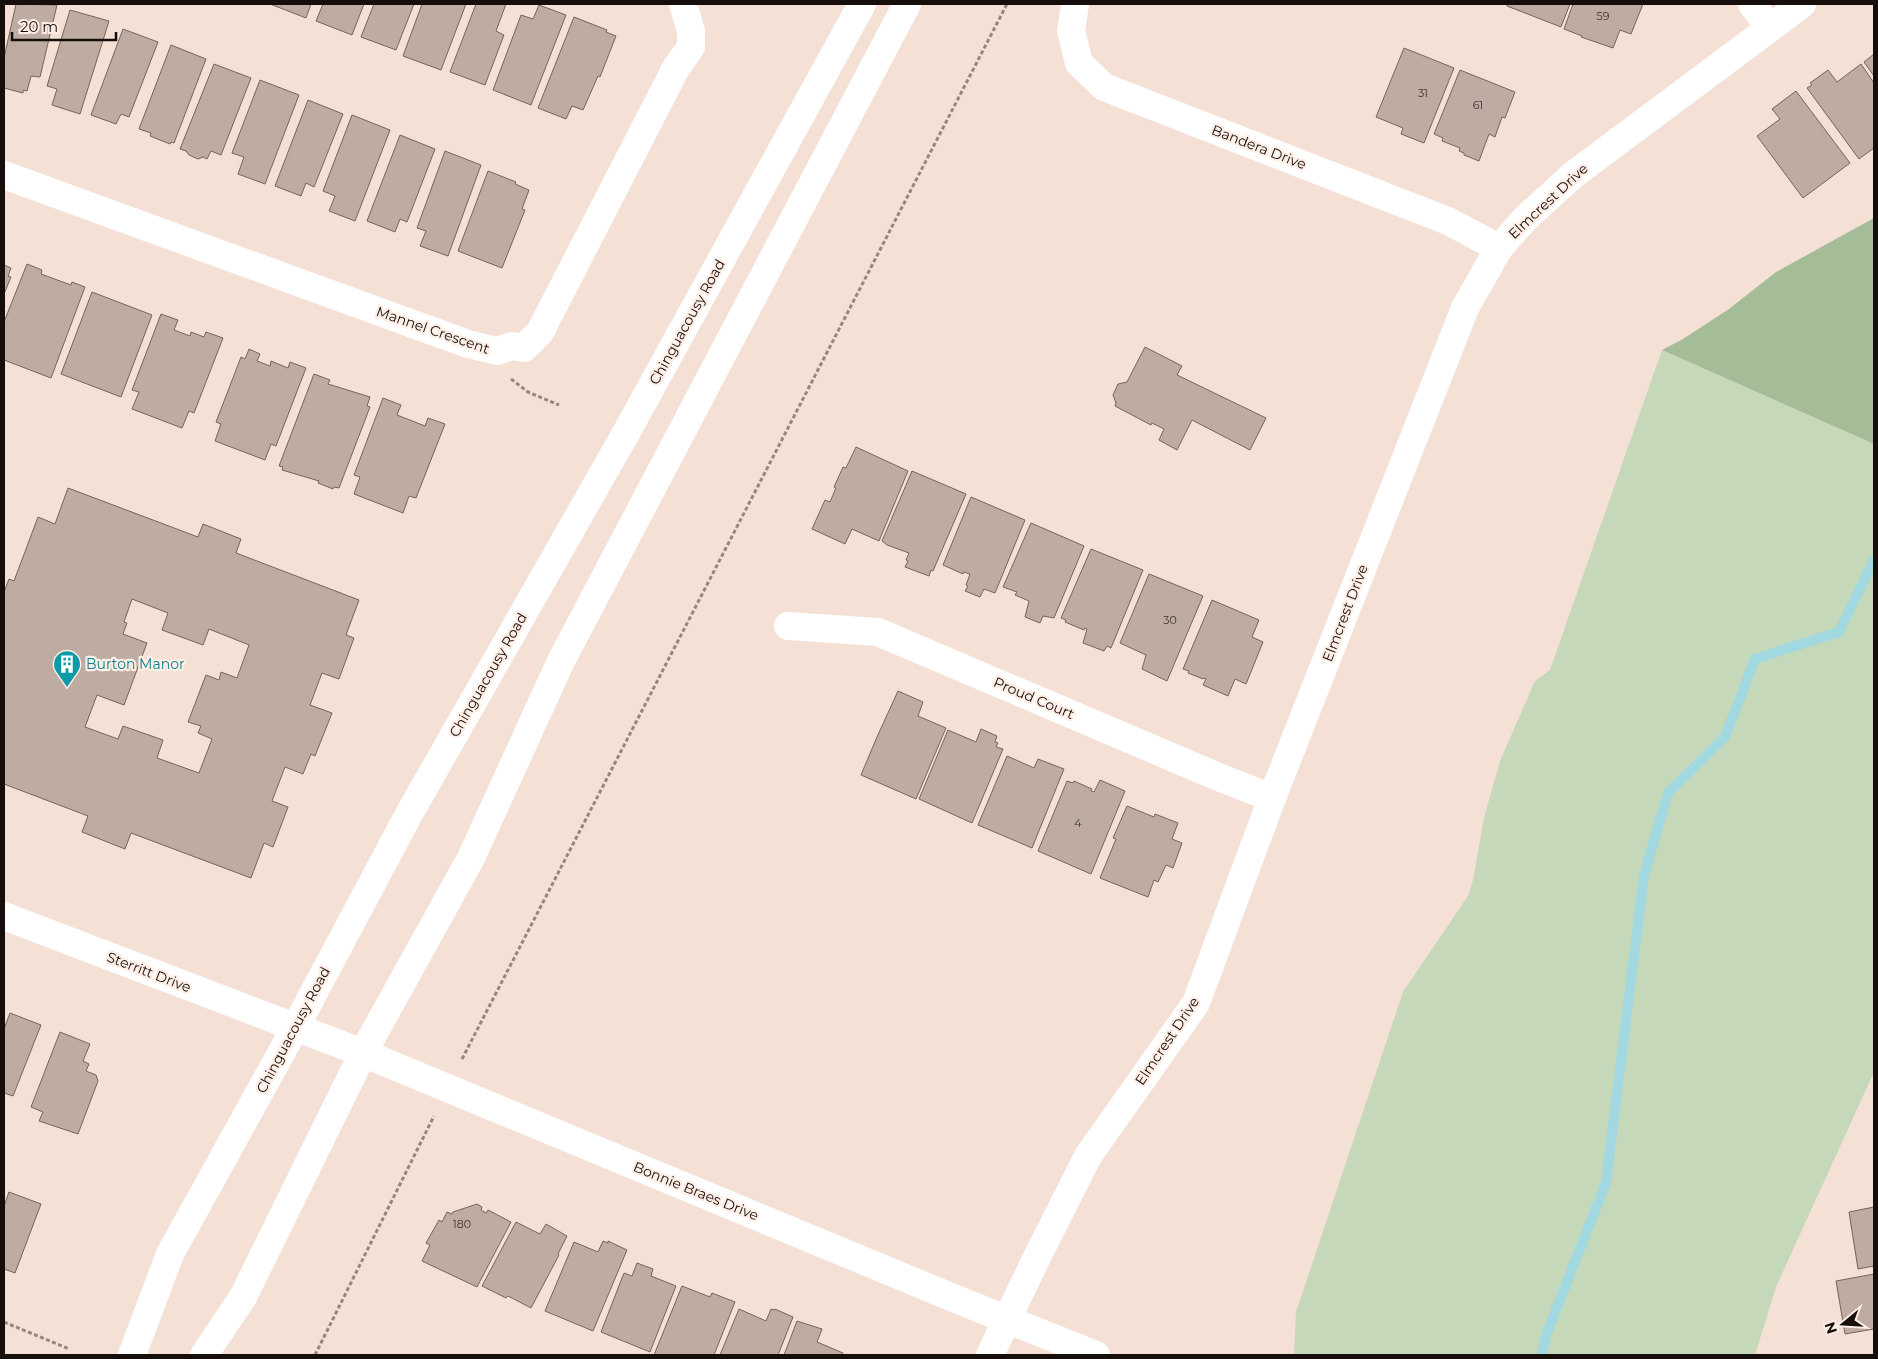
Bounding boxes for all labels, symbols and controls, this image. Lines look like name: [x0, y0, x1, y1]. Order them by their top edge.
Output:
house number: 59: [1597, 9, 1610, 23]
scale bar: [12, 10, 116, 42]
text: 20 m: [20, 17, 58, 36]
house number: 31: [1418, 86, 1428, 100]
house number: 61: [1473, 98, 1483, 112]
street label: Bandera Drive: [1209, 121, 1309, 173]
street label: Elmcrest Drive: [1504, 159, 1592, 243]
street label: Chinguacousy Road: [645, 256, 729, 388]
street label: Mannel Crescent: [374, 302, 492, 358]
street label: Elmcrest Drive: [1318, 562, 1372, 664]
street label: Chinguacousy Road: [445, 610, 531, 740]
house number: 30: [1163, 613, 1177, 627]
building icon: Burton Manor: [52, 649, 82, 688]
place label: Burton Manor: [86, 655, 185, 673]
street label: Proud Court: [991, 673, 1077, 723]
house number: 4: [1074, 816, 1082, 830]
street label: Sterritt Drive: [104, 948, 194, 996]
street label: Chinguacousy Road: [252, 964, 334, 1096]
street label: Elmcrest Drive: [1131, 993, 1203, 1089]
street label: Bonnie Braes Drive: [631, 1158, 761, 1224]
house number: 180: [453, 1217, 471, 1231]
north arrow: [1818, 1299, 1868, 1349]
text: N: [1820, 1320, 1841, 1336]

